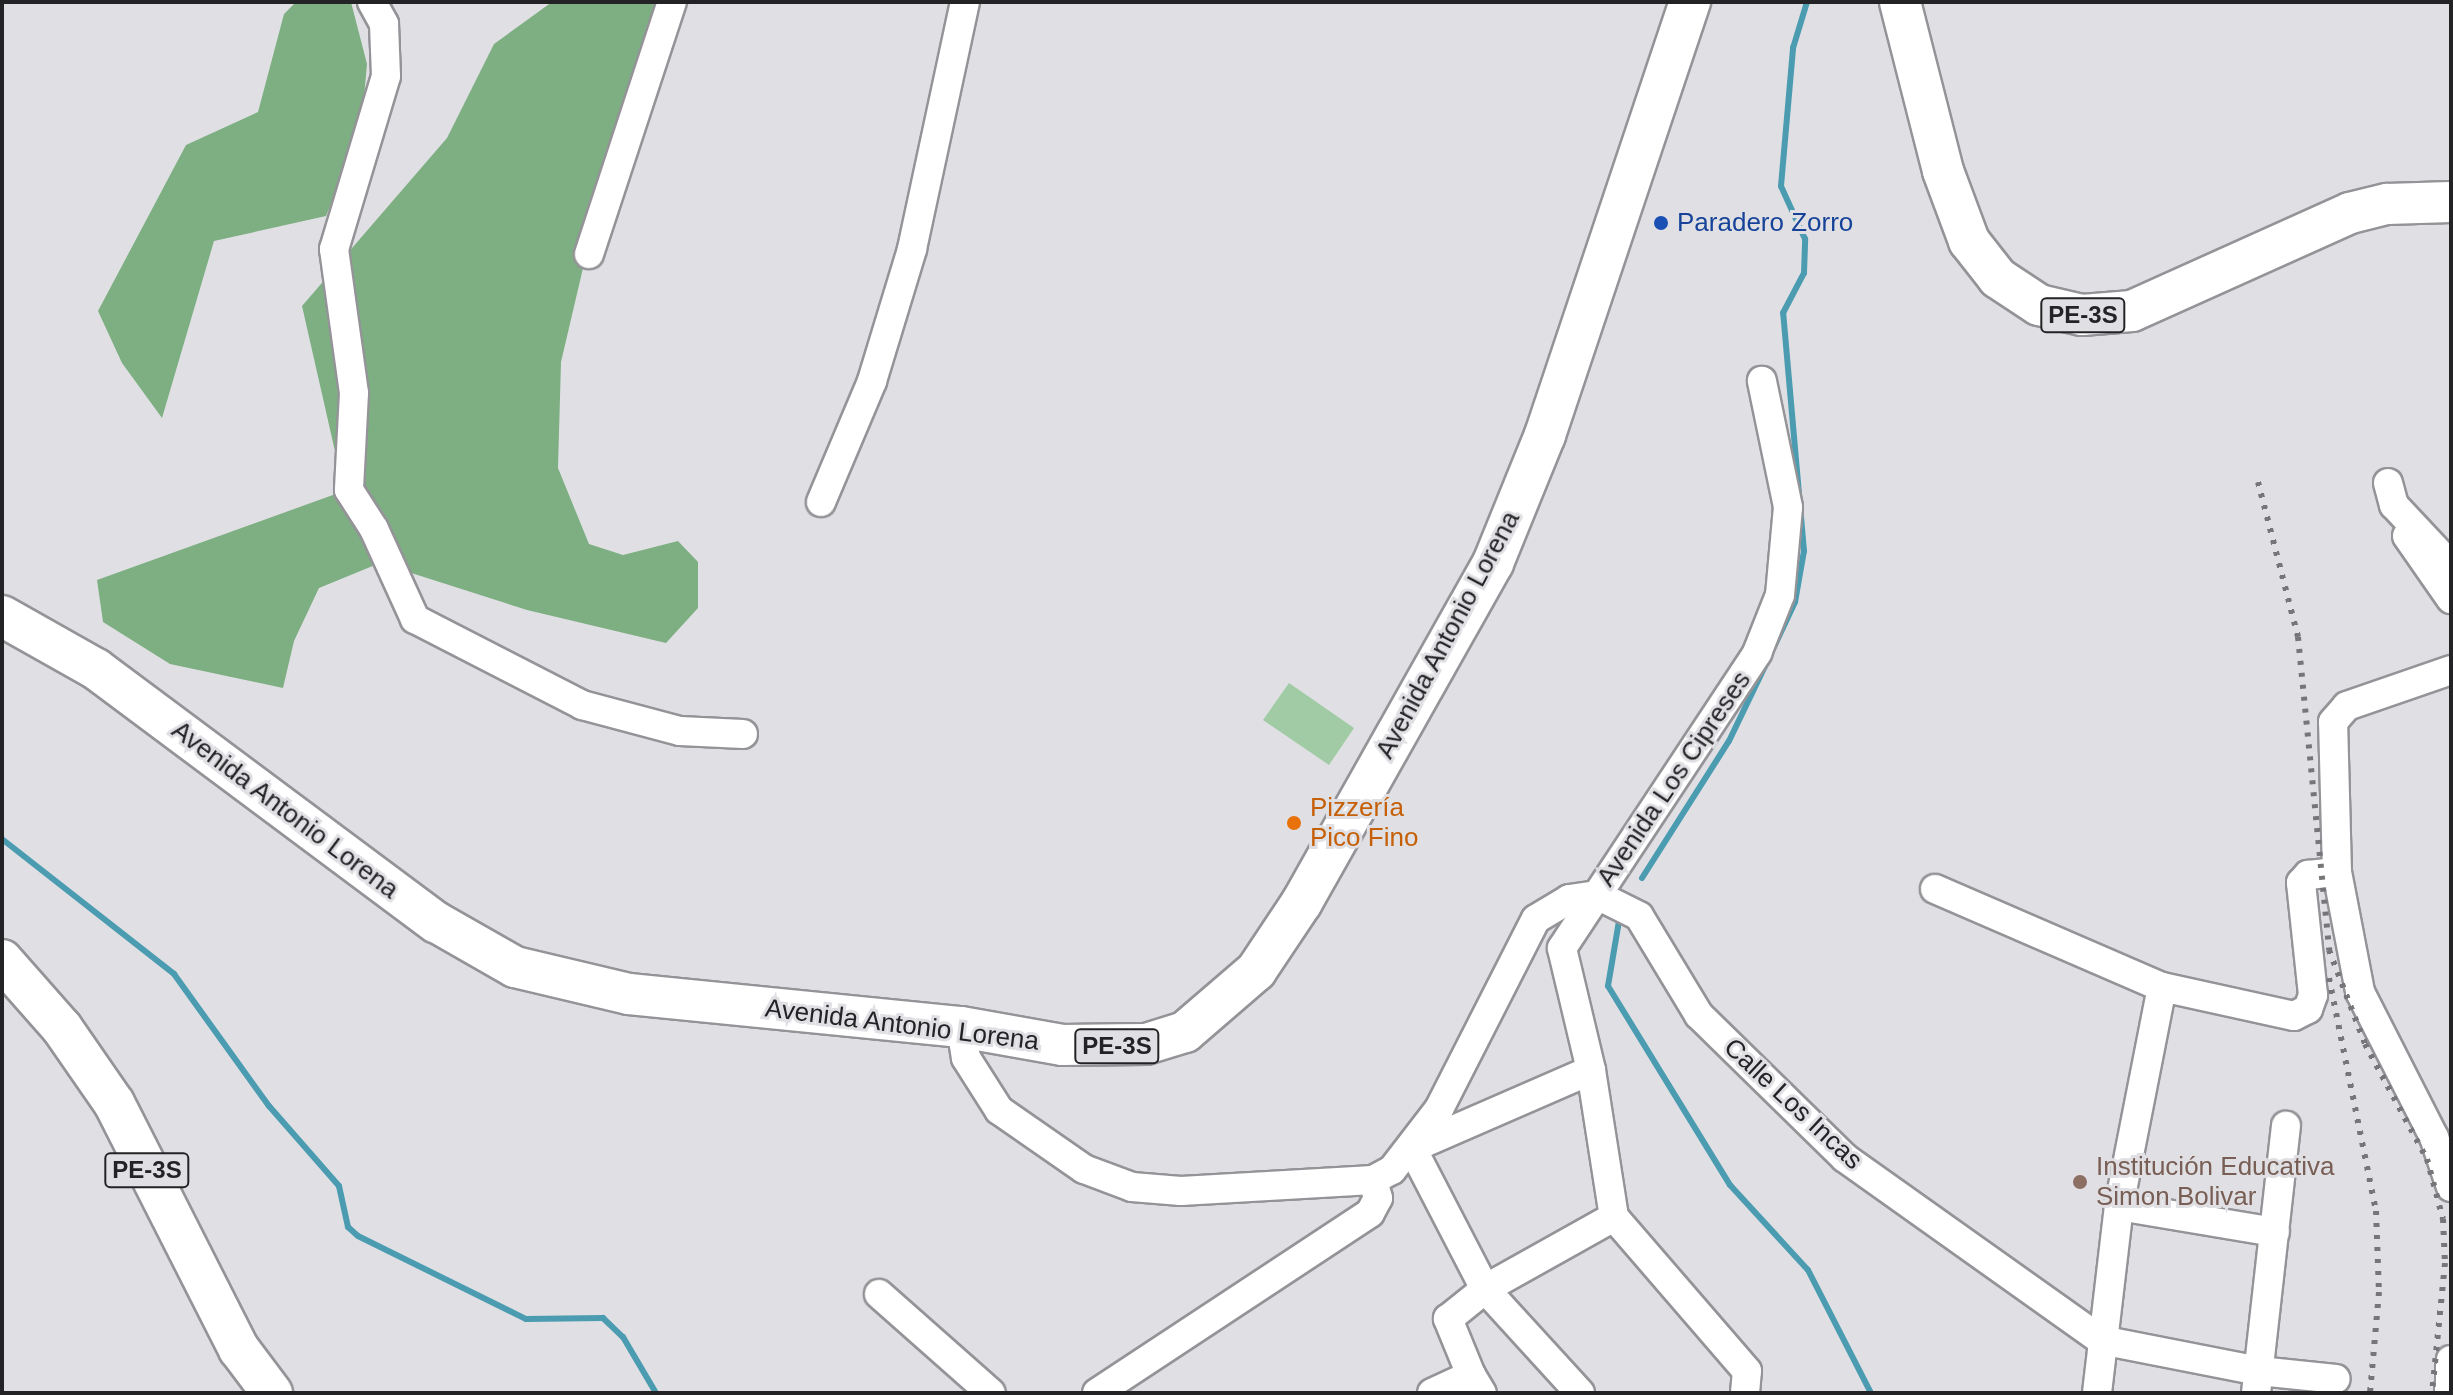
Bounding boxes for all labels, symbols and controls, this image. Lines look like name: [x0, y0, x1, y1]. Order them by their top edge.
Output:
place label: Paradero Zorro: [1677, 207, 1853, 239]
marker: Paradero Zorro: [1652, 214, 1670, 232]
road number: PE-3S: [2039, 295, 2127, 335]
street label: Avenida Antonio Lorena: [1369, 505, 1527, 765]
street label: Avenida Los Cipreses: [1590, 666, 1758, 892]
street label: Avenida Antonio Lorena: [165, 714, 405, 906]
place label: Pizzería Pico Fino: [1310, 792, 1418, 854]
marker: Pizzería Pico Fino: [1285, 814, 1303, 832]
street label: Avenida Antonio Lorena: [763, 993, 1041, 1057]
road number: PE-3S: [1073, 1026, 1161, 1066]
street label: Calle Los Incas: [1717, 1032, 1869, 1176]
road number: PE-3S: [103, 1150, 191, 1190]
place label: Institución Educativa Simon Bolivar: [2096, 1151, 2334, 1212]
marker: Institución Educativa Simon Bolivar: [2071, 1173, 2089, 1191]

